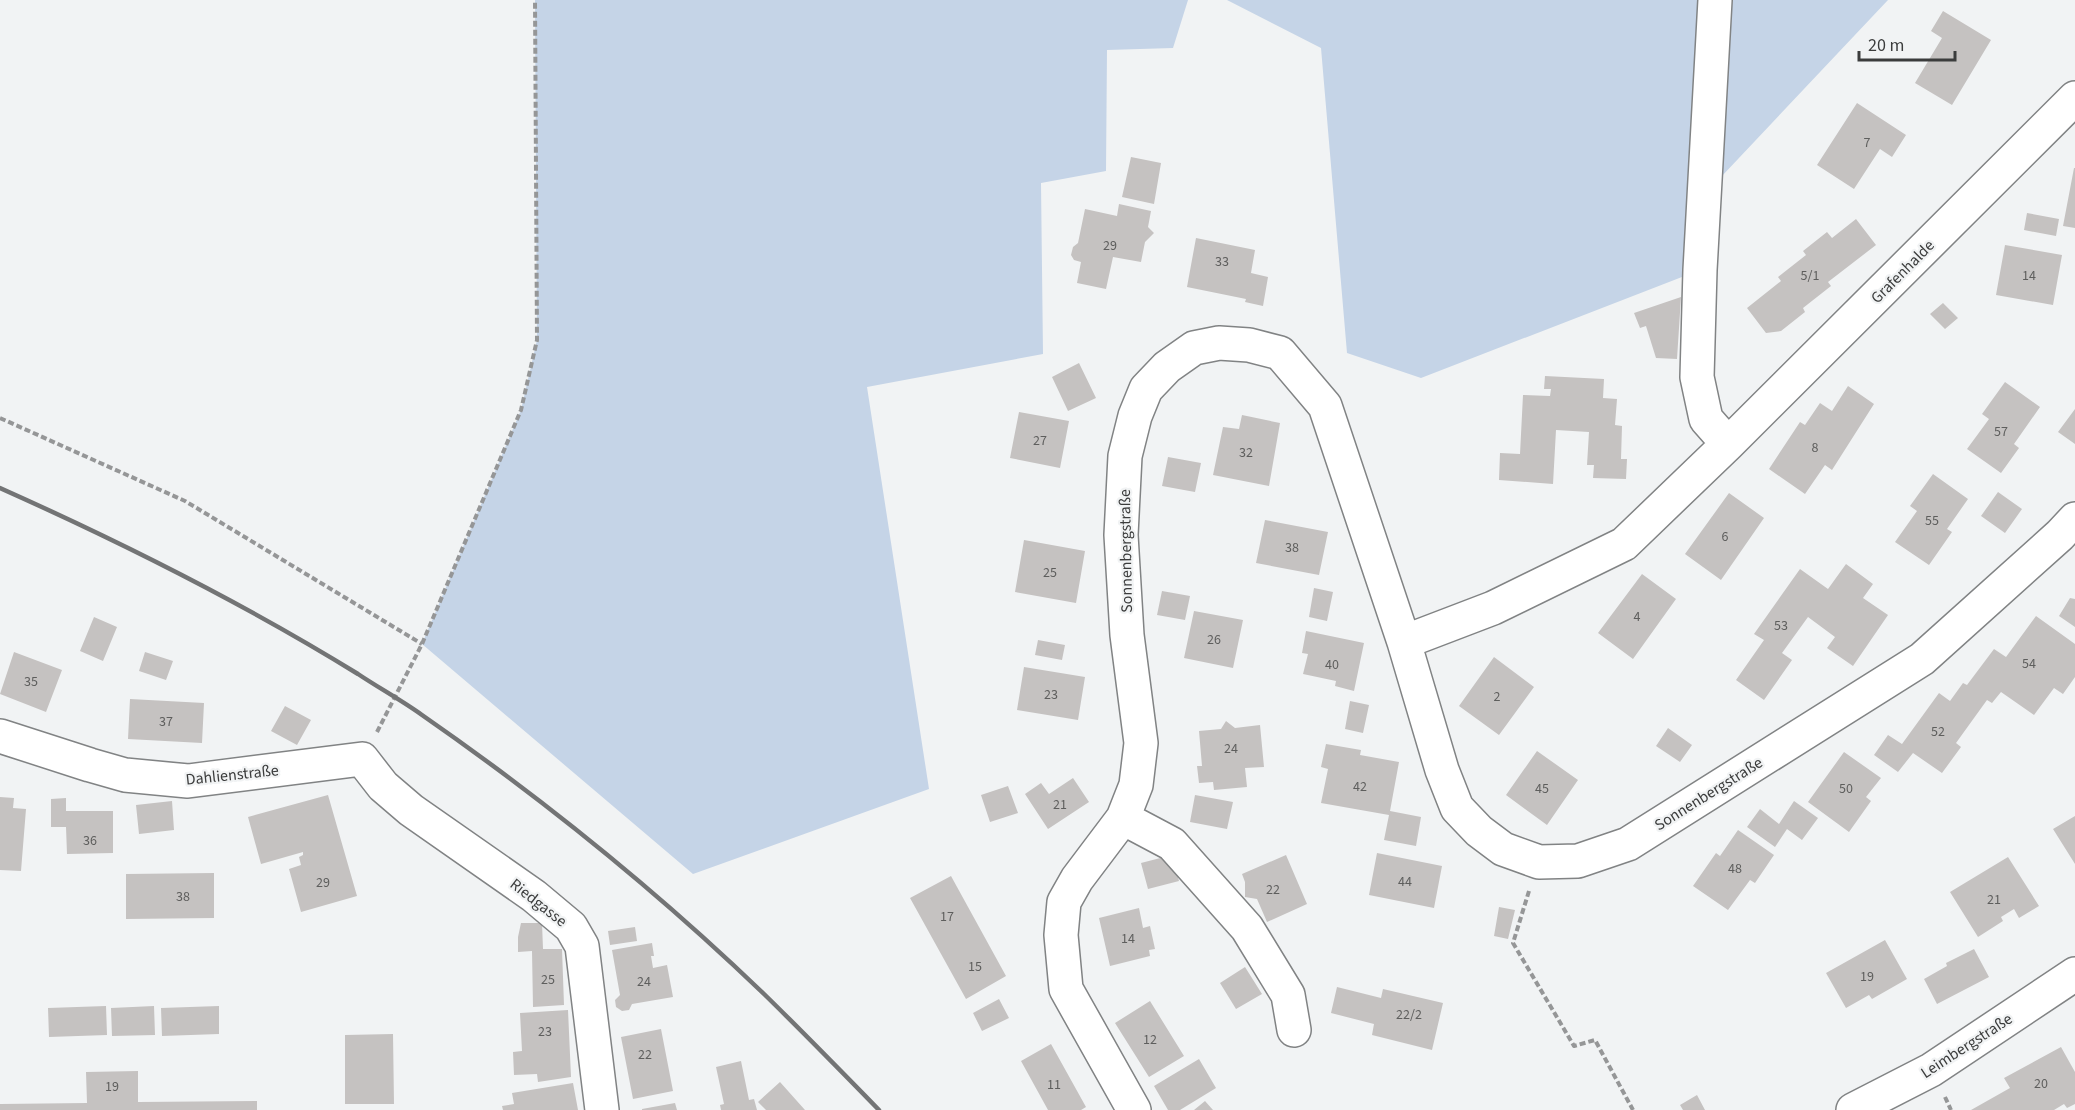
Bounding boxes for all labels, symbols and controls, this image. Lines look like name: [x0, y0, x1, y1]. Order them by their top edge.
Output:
scale bar: [1859, 24, 1955, 62]
text: 20 m: [1868, 33, 1904, 58]
house number: 7: [1864, 133, 1871, 153]
street label: Grafenhalde: [1866, 235, 1940, 308]
house number: 29: [1103, 236, 1117, 256]
house number: 33: [1215, 252, 1229, 272]
house number: 5/1: [1801, 266, 1819, 286]
house number: 14: [2022, 266, 2036, 286]
house number: 57: [1994, 422, 2008, 442]
house number: 27: [1033, 431, 1047, 451]
house number: 8: [1812, 438, 1819, 458]
house number: 32: [1239, 443, 1253, 463]
street label: Sonnenbergstraße: [1114, 489, 1138, 613]
house number: 55: [1925, 511, 1939, 531]
house number: 6: [1722, 527, 1729, 547]
house number: 38: [1285, 538, 1299, 558]
house number: 25: [1043, 563, 1057, 583]
house number: 4: [1634, 607, 1641, 627]
house number: 53: [1774, 616, 1788, 636]
house number: 26: [1207, 630, 1221, 650]
house number: 54: [2022, 654, 2036, 674]
house number: 40: [1325, 655, 1339, 675]
house number: 35: [24, 672, 38, 692]
house number: 23: [1044, 685, 1058, 705]
house number: 2: [1494, 687, 1501, 707]
house number: 37: [159, 712, 173, 732]
house number: 52: [1931, 722, 1945, 742]
house number: 24: [1224, 739, 1238, 759]
street label: Sonnenbergstraße: [1650, 752, 1767, 836]
street label: Dahlienstraße: [184, 759, 280, 791]
house number: 42: [1353, 777, 1367, 797]
house number: 45: [1535, 779, 1549, 799]
house number: 50: [1839, 779, 1853, 799]
house number: 21: [1053, 795, 1067, 815]
house number: 36: [83, 831, 97, 851]
house number: 48: [1728, 859, 1742, 879]
house number: 44: [1398, 872, 1412, 892]
house number: 29: [316, 873, 330, 893]
street label: Riedgasse: [505, 873, 572, 932]
house number: 22: [1266, 880, 1280, 900]
house number: 38: [176, 887, 190, 907]
house number: 21: [1987, 890, 2001, 910]
house number: 17: [940, 907, 954, 927]
house number: 14: [1121, 929, 1135, 949]
house number: 15: [968, 957, 982, 977]
house number: 19: [1860, 967, 1874, 987]
house number: 25: [541, 970, 555, 990]
house number: 24: [637, 972, 651, 992]
house number: 22/2: [1396, 1005, 1422, 1025]
street label: Leimbergstraße: [1916, 1008, 2017, 1084]
house number: 23: [538, 1022, 552, 1042]
house number: 12: [1143, 1030, 1157, 1050]
house number: 22: [638, 1045, 652, 1065]
house number: 20: [2034, 1074, 2048, 1094]
house number: 11: [1047, 1075, 1061, 1095]
house number: 19: [105, 1077, 119, 1097]

